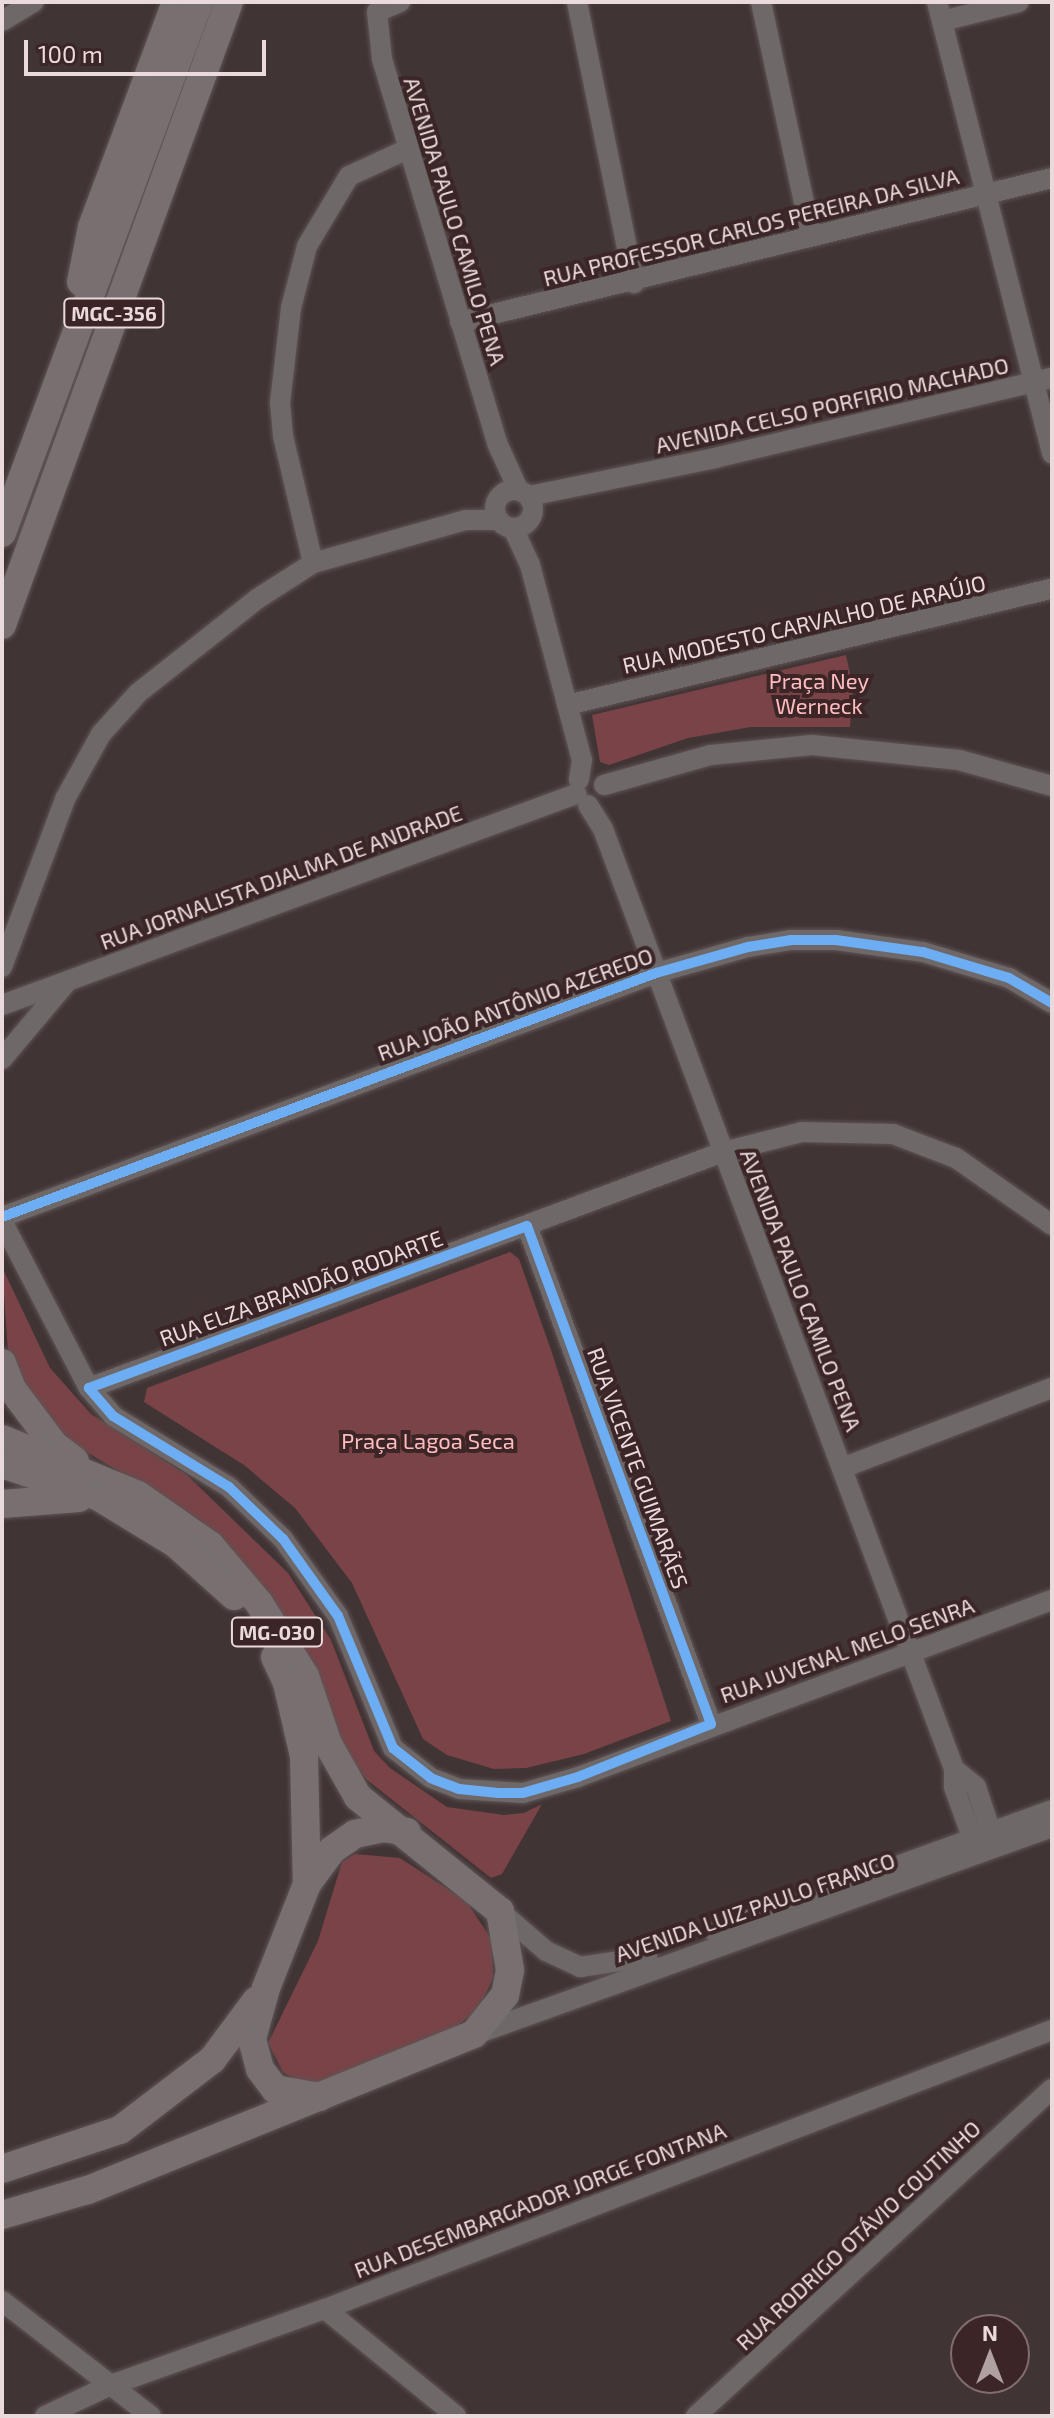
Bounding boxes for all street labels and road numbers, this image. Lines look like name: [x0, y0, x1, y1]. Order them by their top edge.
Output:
street label: AVENIDA PAULO CAMILO PENA: [398, 74, 512, 368]
street label: RUA PROFESSOR CARLOS PEREIRA DA SILVA: [540, 162, 962, 292]
road number: MGC-356: [62, 297, 166, 329]
street label: AVENIDA CELSO PORFIRIO MACHADO: [653, 351, 1011, 459]
street label: RUA MODESTO CARVALHO DE ARAÚJO: [619, 569, 989, 679]
street label: RUA JORNALISTA DJALMA DE ANDRADE: [95, 799, 467, 955]
street label: RUA JOÃO ANTÔNIO AZEREDO: [373, 941, 657, 1067]
street label: AVENIDA PAULO CAMILO PENA: [735, 1145, 867, 1435]
street label: RUA ELZA BRANDÃO RODARTE: [155, 1224, 447, 1352]
street label: RUA VICENTE GUIMARÃES: [582, 1343, 694, 1593]
street label: RUA JUVENAL MELO SENRA: [716, 1591, 978, 1709]
road number: MG-030: [229, 1616, 325, 1648]
street label: AVENIDA LUIZ PAULO FRANCO: [612, 1847, 898, 1967]
street label: RUA RODRIGO OTÁVIO COUTINHO: [730, 2114, 986, 2356]
street label: RUA DESEMBARGADOR JORGE FONTANA: [350, 2117, 730, 2283]

